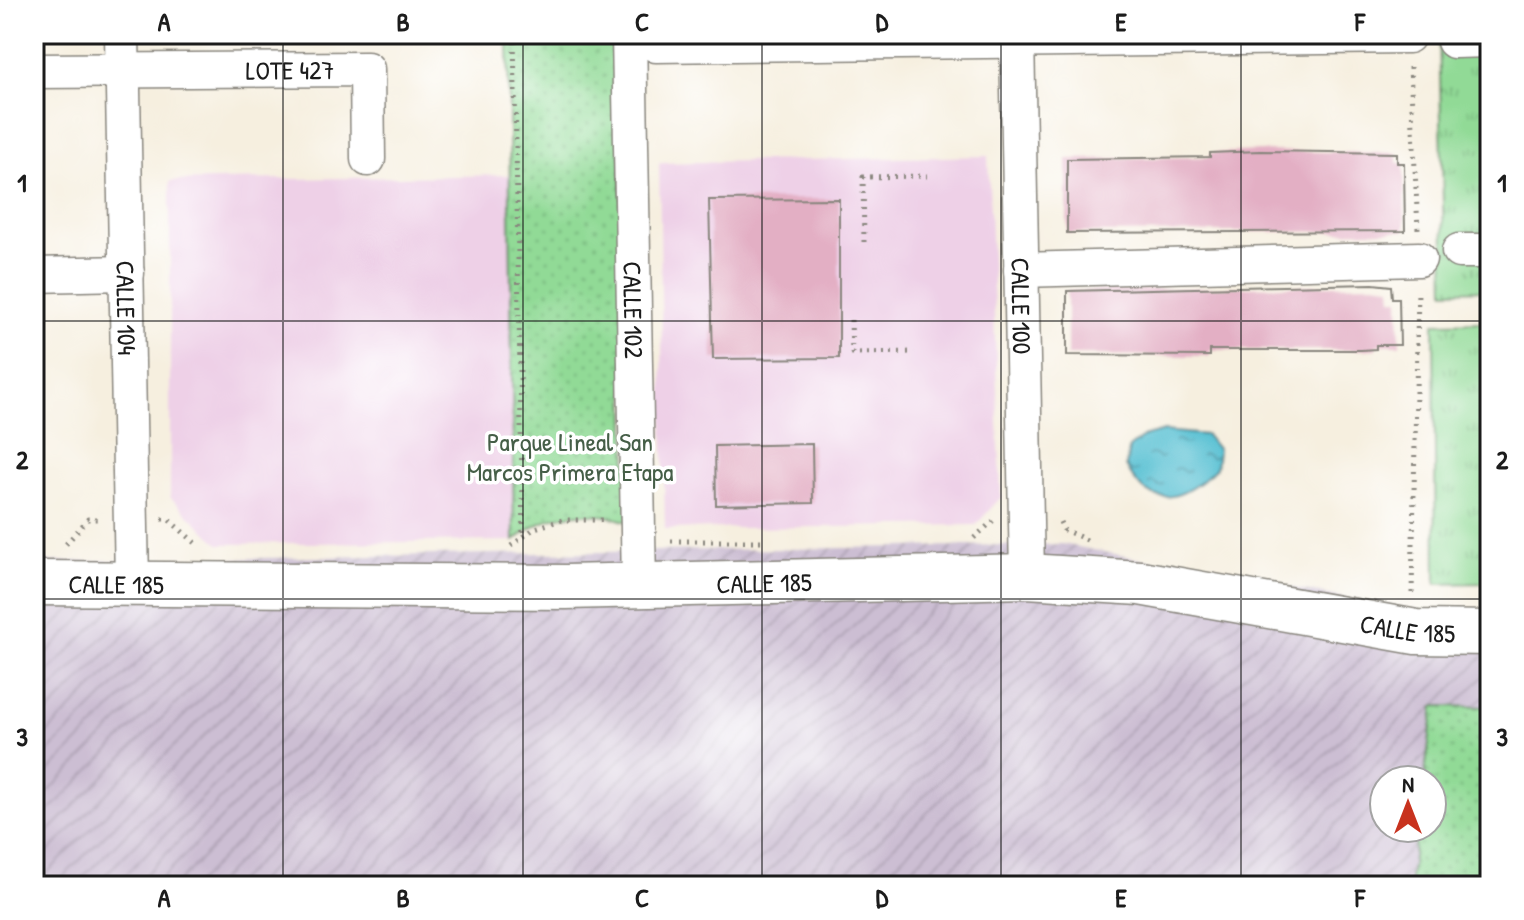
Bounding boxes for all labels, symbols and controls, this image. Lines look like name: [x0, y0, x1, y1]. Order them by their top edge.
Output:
text: A: [158, 4, 171, 39]
text: B: [396, 4, 410, 39]
text: C: [635, 4, 649, 39]
text: D: [876, 4, 889, 39]
text: E: [1115, 4, 1127, 39]
text: F: [1354, 4, 1366, 39]
street label: LOTE 427: [246, 52, 334, 87]
text: 1: [17, 165, 27, 200]
text: 1: [1497, 165, 1507, 200]
street label: CALLE 100: [1004, 257, 1040, 355]
street label: CALLE 104: [109, 260, 145, 356]
street label: CALLE 102: [616, 261, 652, 359]
park label: Parque Lineal San Marcos Primera Etapa: [467, 424, 673, 489]
text: 2: [16, 442, 29, 477]
text: 2: [1496, 442, 1509, 477]
street label: CALLE 185: [716, 564, 812, 601]
street label: CALLE 185: [68, 566, 164, 601]
street label: CALLE 185: [1357, 605, 1455, 650]
text: 3: [16, 719, 28, 754]
text: 3: [1496, 719, 1508, 754]
north arrow: [1368, 764, 1448, 844]
text: N: [1402, 769, 1414, 799]
text: A: [158, 880, 171, 915]
text: B: [396, 880, 410, 915]
text: C: [635, 880, 649, 915]
text: D: [876, 880, 889, 915]
text: E: [1115, 880, 1127, 915]
text: F: [1354, 880, 1366, 915]

